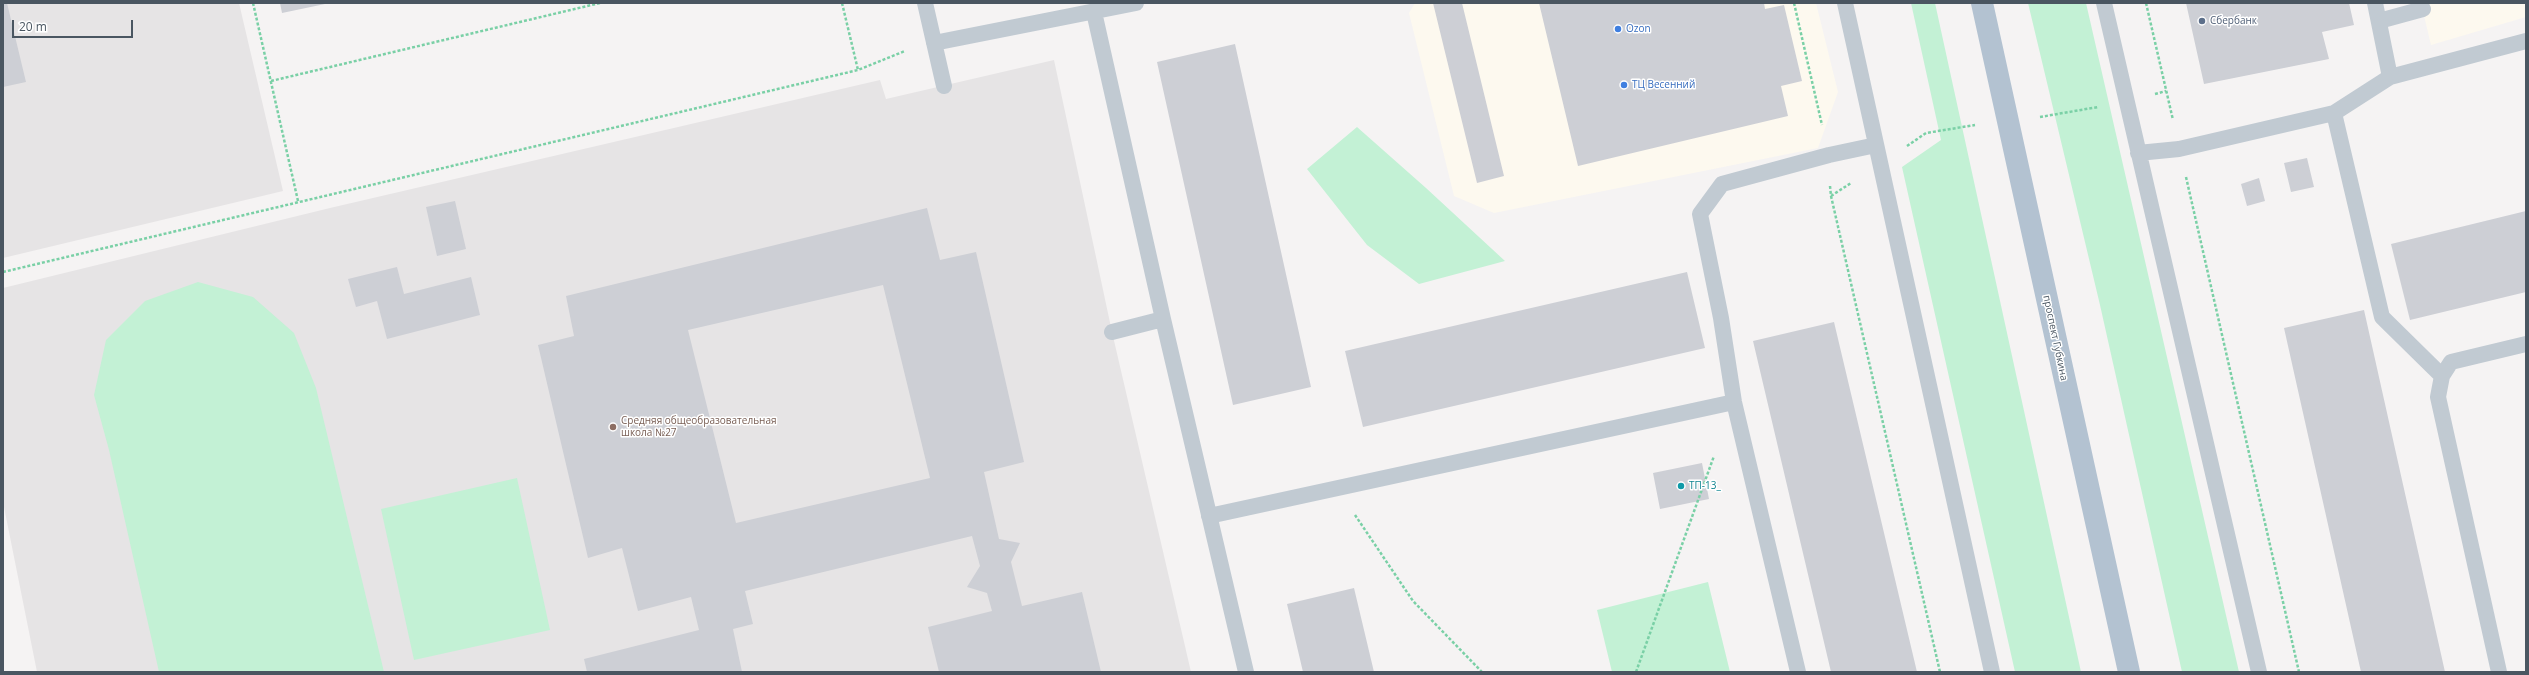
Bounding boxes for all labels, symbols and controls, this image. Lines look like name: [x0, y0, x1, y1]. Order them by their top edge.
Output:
scale bar: [14, 12, 135, 38]
place label: Сбербанк: [2210, 15, 2257, 27]
marker: Сбербанк: [2197, 16, 2207, 26]
text: 20 m: [19, 18, 47, 35]
place label: Ozon: [1626, 23, 1651, 35]
marker: Ozon: [1613, 24, 1623, 34]
place label: ТЦ Весенний: [1632, 79, 1695, 91]
marker: ТЦ Весенний: [1619, 80, 1629, 90]
street label: проспект Губкина: [2040, 294, 2070, 382]
place label: Средняя общеобразовательная школа №27: [621, 415, 776, 438]
marker: Средняя общеобразовательная школа №27: [608, 422, 618, 432]
place label: ТП-13_: [1689, 480, 1721, 492]
marker: ТП-13_: [1676, 481, 1686, 491]

